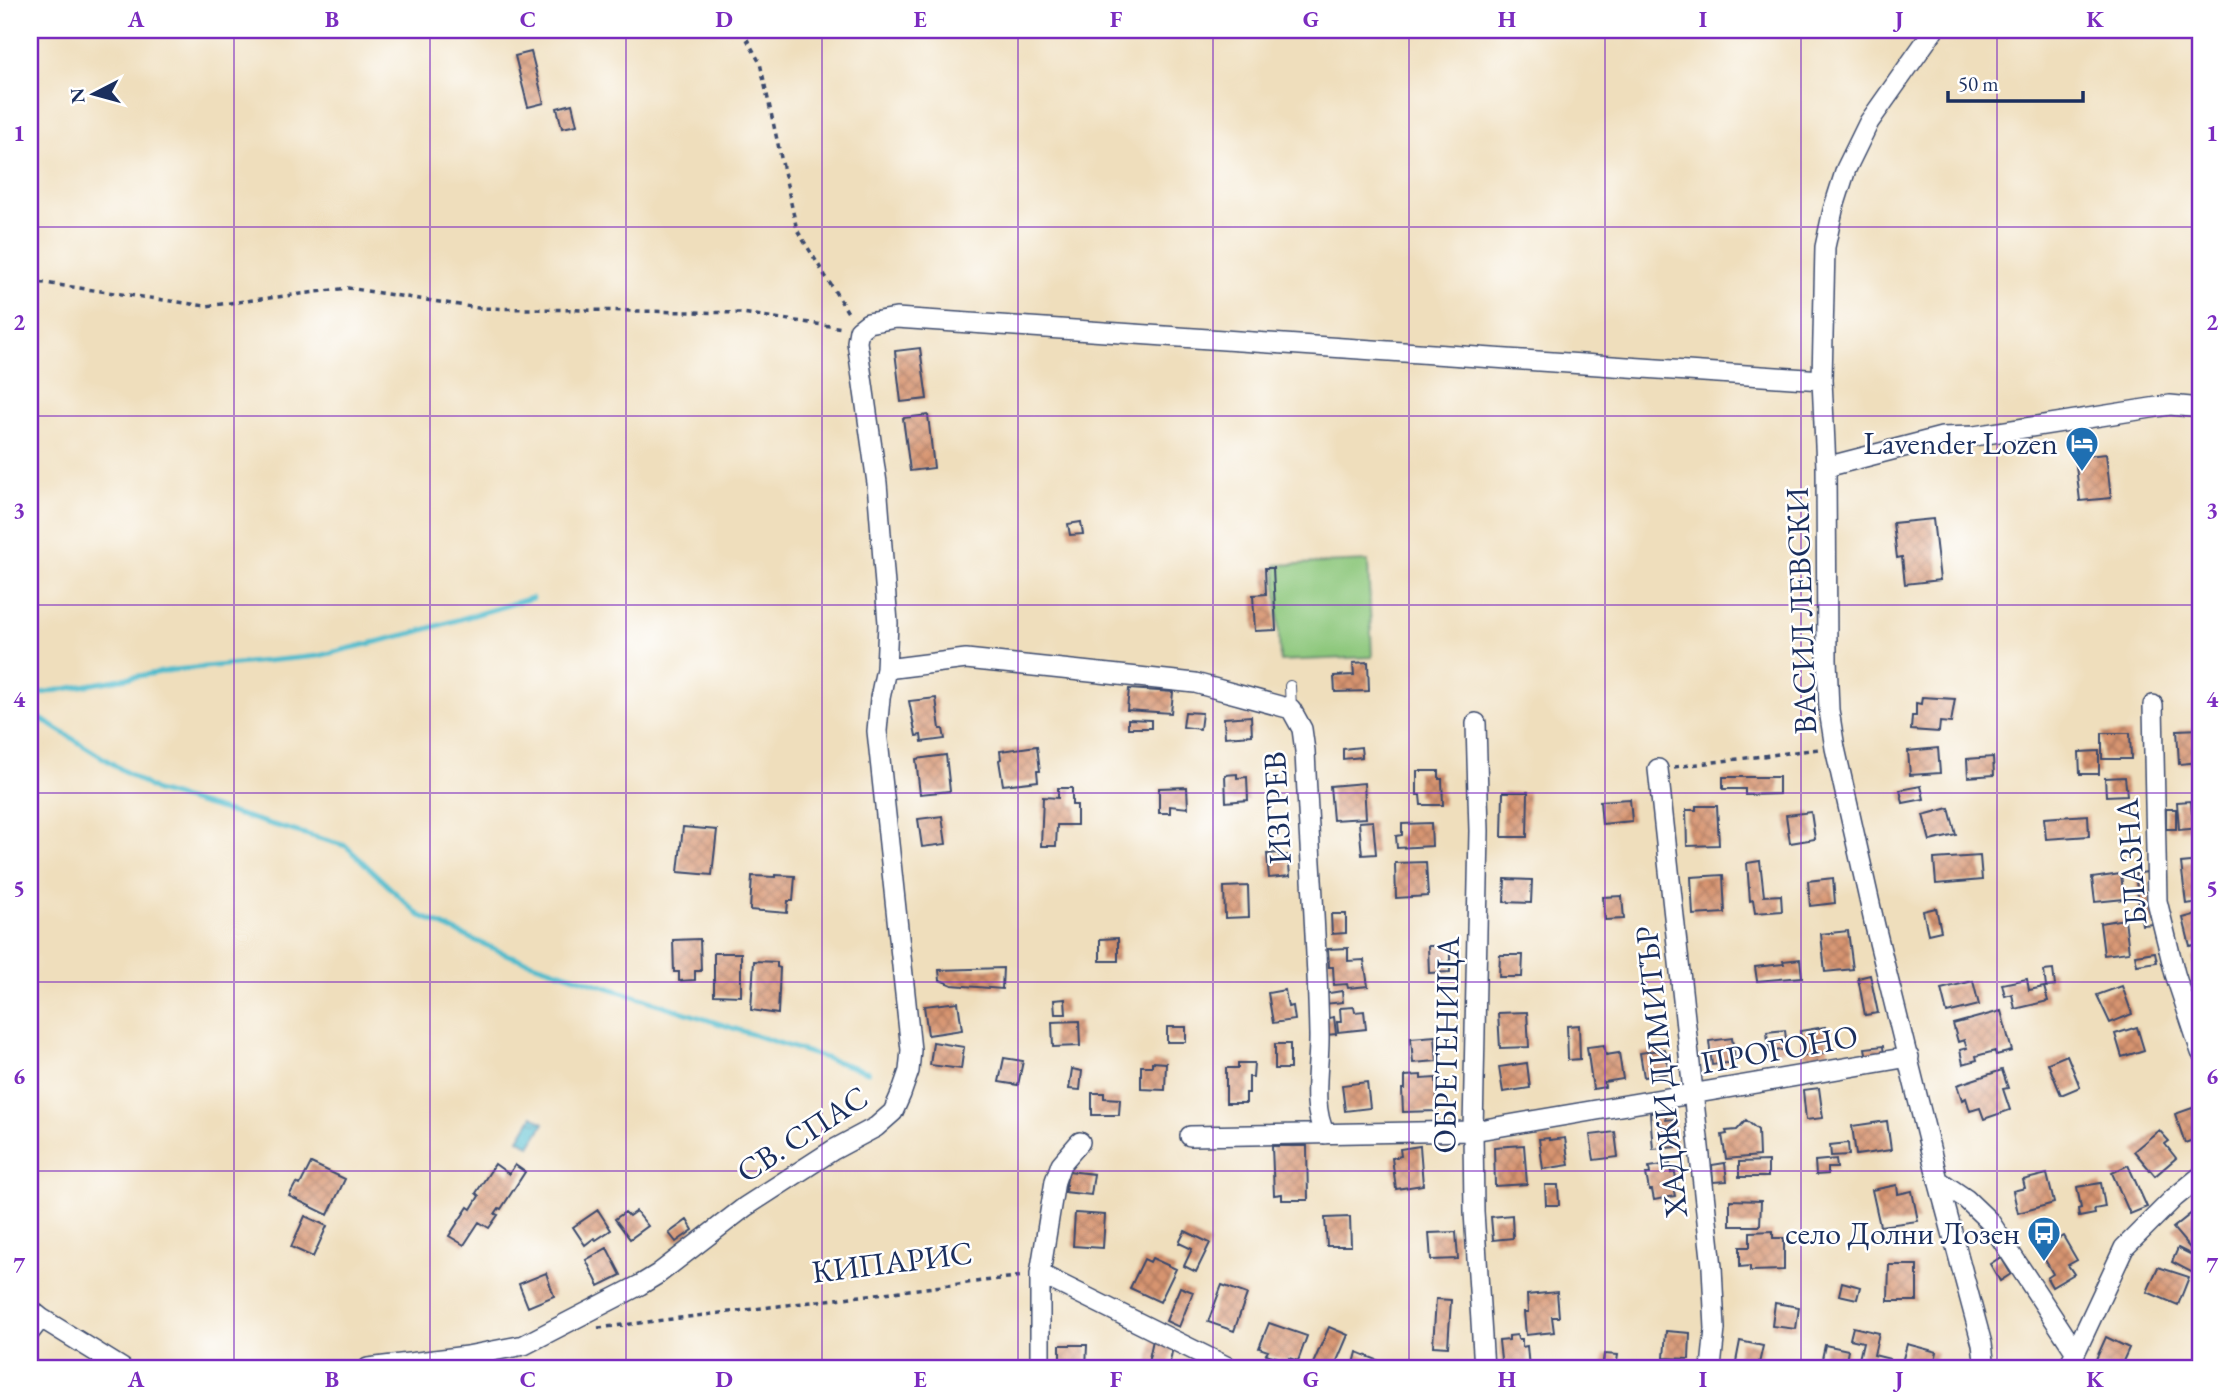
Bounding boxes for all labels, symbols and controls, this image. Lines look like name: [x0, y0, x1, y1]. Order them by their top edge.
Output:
text: A: [127, 4, 145, 34]
text: B: [325, 4, 339, 34]
text: C: [520, 4, 536, 34]
text: D: [715, 4, 733, 34]
text: E: [913, 4, 927, 34]
text: F: [1110, 4, 1123, 34]
text: G: [1303, 4, 1319, 34]
text: H: [1498, 4, 1516, 34]
text: I: [1699, 4, 1707, 34]
text: J: [1893, 4, 1904, 34]
text: K: [2086, 4, 2104, 34]
north arrow: [60, 60, 130, 130]
scale bar: [1948, 60, 2082, 104]
text: 50 m: [1958, 70, 1999, 97]
text: N: [64, 86, 91, 105]
text: 1: [13, 118, 25, 148]
text: 1: [2206, 118, 2218, 148]
text: 2: [13, 307, 25, 337]
text: 2: [2206, 307, 2218, 337]
place label: Lavender Lozen: [1863, 422, 2058, 464]
hotel icon: Lavender Lozen: [2063, 424, 2101, 473]
street label: ВАСИЛ ЛЕВСКИ: [1776, 487, 1826, 735]
text: 3: [13, 495, 25, 525]
text: 3: [2206, 495, 2218, 525]
text: 4: [13, 684, 26, 714]
text: 4: [2206, 684, 2219, 714]
street label: ИЗГРЕВ: [1253, 750, 1301, 866]
street label: БЛАЗНА: [2106, 796, 2156, 927]
text: 5: [13, 873, 25, 903]
text: 5: [2206, 873, 2218, 903]
street label: ХАДЖИ ДИМИТЪР: [1625, 924, 1697, 1221]
street label: ОБРЕТЕНИЦА: [1423, 935, 1469, 1154]
street label: ПРОГОНО: [1697, 1014, 1861, 1084]
text: 6: [13, 1061, 25, 1091]
text: 6: [2206, 1061, 2218, 1091]
street label: СВ. СПАС: [728, 1076, 876, 1192]
place label: село Долни Лозен: [1785, 1212, 2020, 1254]
bus stop icon: село Долни Лозен: [2025, 1214, 2063, 1263]
street label: КИПАРИС: [809, 1231, 975, 1293]
text: 7: [13, 1250, 26, 1280]
text: 7: [2206, 1250, 2219, 1280]
text: A: [127, 1364, 145, 1394]
text: B: [325, 1364, 339, 1394]
text: C: [520, 1364, 536, 1394]
text: D: [715, 1364, 733, 1394]
text: E: [913, 1364, 927, 1394]
text: F: [1110, 1364, 1123, 1394]
text: G: [1303, 1364, 1319, 1394]
text: H: [1498, 1364, 1516, 1394]
text: I: [1699, 1364, 1707, 1394]
text: J: [1893, 1364, 1904, 1394]
text: K: [2086, 1364, 2104, 1394]

